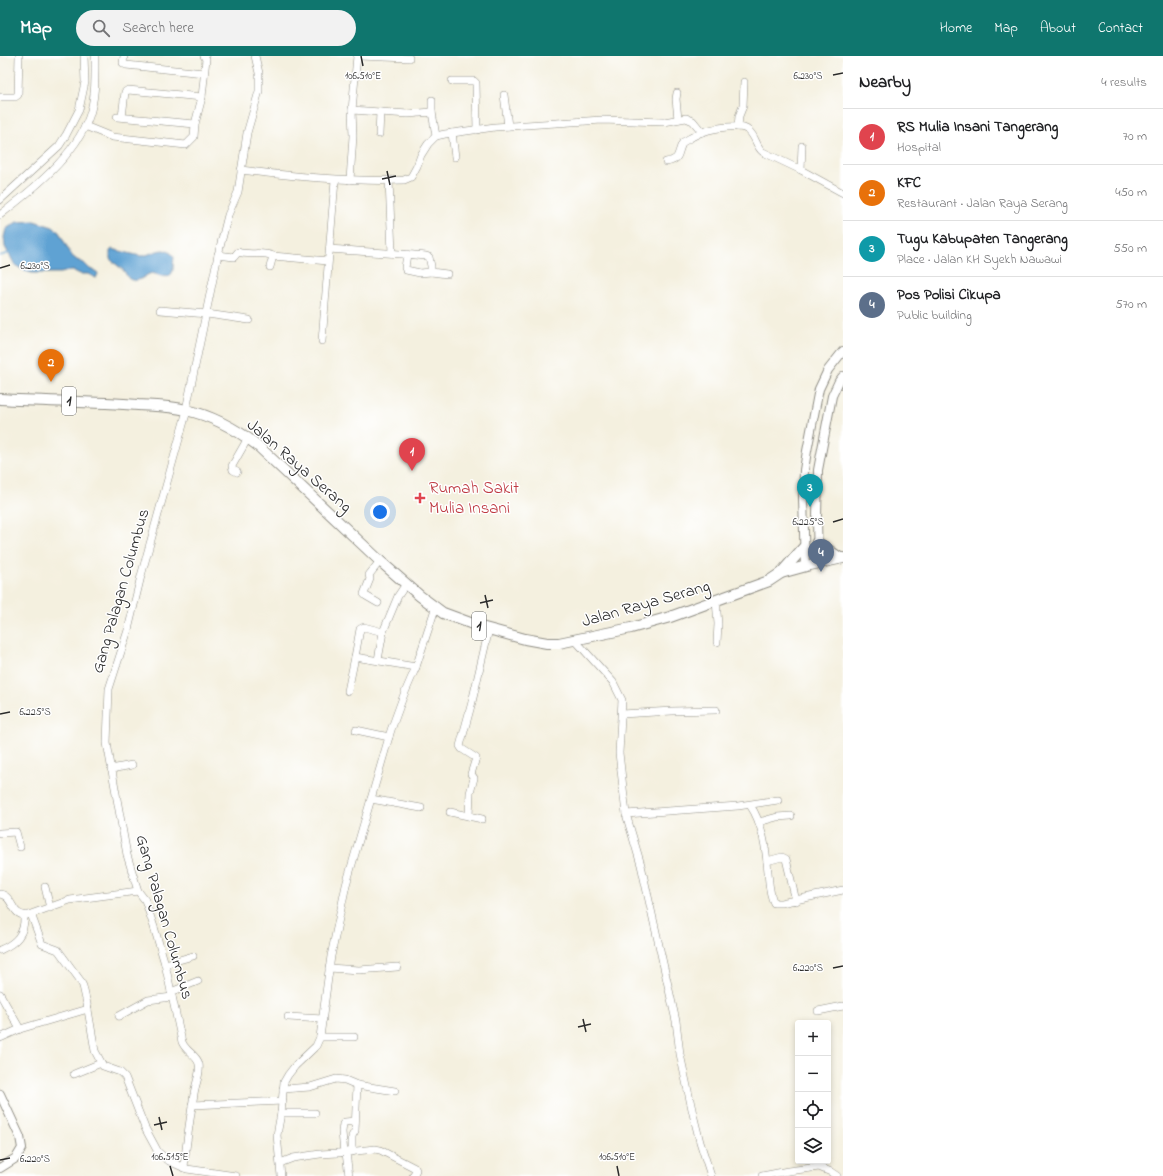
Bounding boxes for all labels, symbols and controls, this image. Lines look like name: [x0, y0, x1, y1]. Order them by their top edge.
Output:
search box: [76, 10, 356, 46]
text: Map: [20, 15, 52, 42]
icon: search: [90, 17, 112, 39]
text: Search here: [122, 17, 194, 39]
text: Home: [940, 18, 972, 39]
text: Map: [994, 18, 1018, 39]
text: About: [1040, 18, 1076, 39]
text: Contact: [1098, 18, 1143, 39]
text: 106.510°E: [345, 69, 381, 84]
text: 6.230°S: [794, 69, 823, 84]
text: Nearby: [859, 70, 911, 95]
text: 4 results: [1101, 73, 1147, 92]
text: RS Mulia Insani Tangerang: [897, 116, 1058, 138]
text: 1: [870, 127, 874, 146]
text: 70 m: [1123, 127, 1147, 146]
text: Hospital: [897, 138, 941, 157]
text: KFC: [897, 172, 921, 194]
text: 2: [869, 183, 875, 202]
text: 450 m: [1115, 183, 1147, 202]
text: Restaurant · Jalan Raya Serang: [897, 194, 1068, 213]
text: Tugu Kabupaten Tangerang: [897, 228, 1068, 250]
text: 3: [869, 239, 875, 258]
text: 550 m: [1113, 239, 1147, 258]
text: Place · Jalan KH Syekh Nawawi: [897, 250, 1062, 269]
text: 6.230°S: [21, 259, 50, 274]
text: Pos Polisi Cikupa: [897, 284, 1001, 306]
text: 4: [869, 295, 875, 314]
text: 570 m: [1115, 295, 1147, 314]
text: Public building: [897, 306, 972, 325]
pin: 2: [38, 349, 64, 382]
road number: 1: [62, 387, 76, 415]
street label: Jalan Raya Serang: [239, 413, 357, 520]
pin: 1: [399, 438, 425, 471]
pin: 3: [797, 474, 823, 507]
place label: Rumah Sakit Mulia Insani: [429, 476, 519, 521]
marker: Rumah Sakit Mulia Insani: [414, 492, 426, 504]
your location: [370, 502, 390, 522]
street label: Gang Palagan Columbus: [86, 506, 158, 677]
text: 6.225°S: [792, 515, 824, 530]
pin: 4: [808, 539, 834, 572]
street label: Jalan Raya Serang: [579, 574, 714, 636]
road number: 1: [472, 612, 486, 640]
text: 6.225°S: [19, 705, 51, 720]
street label: Gang Palagan Columbus: [127, 832, 199, 1003]
text: 6.220°S: [793, 961, 823, 976]
map controls: [795, 1020, 831, 1164]
button: +: [795, 1020, 831, 1056]
button: −: [795, 1056, 831, 1092]
button: locate: [795, 1092, 831, 1128]
button: layers: [795, 1128, 831, 1164]
text: 106.515°E: [151, 1150, 189, 1165]
text: 106.510°E: [599, 1150, 635, 1165]
text: 6.220°S: [20, 1152, 50, 1167]

